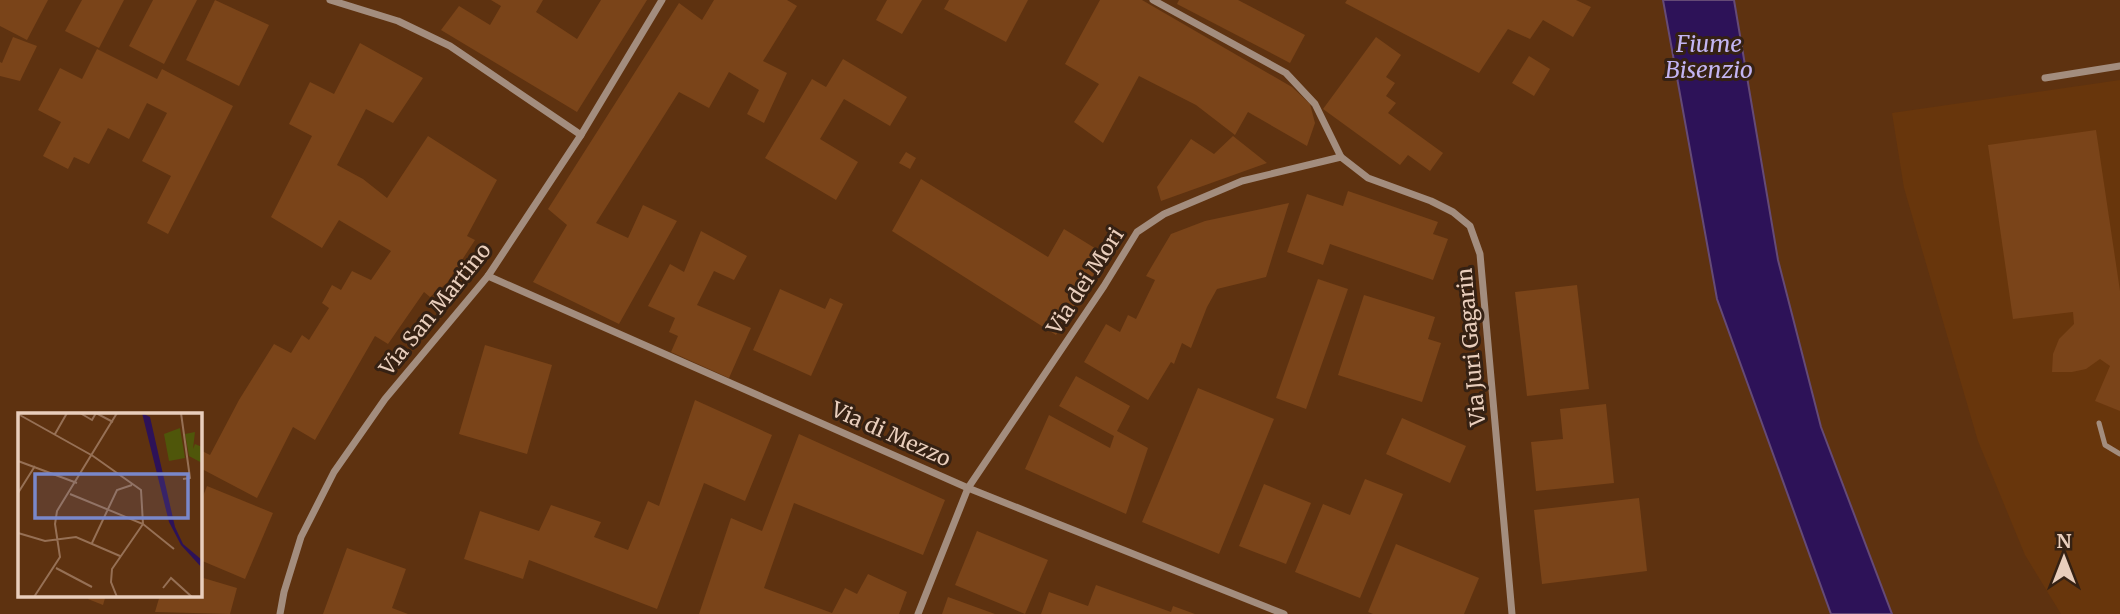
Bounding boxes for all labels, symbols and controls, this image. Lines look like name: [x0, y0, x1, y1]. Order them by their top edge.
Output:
water label: Fiume Bisenzio: [1665, 29, 1753, 84]
street label: Via dei Mori: [1040, 223, 1130, 340]
street label: Via San Martino: [373, 237, 497, 381]
street label: Via Juri Gagarin: [1451, 267, 1491, 428]
street label: Via di Mezzo: [826, 395, 955, 472]
inset map: [18, 413, 201, 596]
north arrow: [2029, 523, 2099, 593]
text: N: [2056, 529, 2072, 553]

